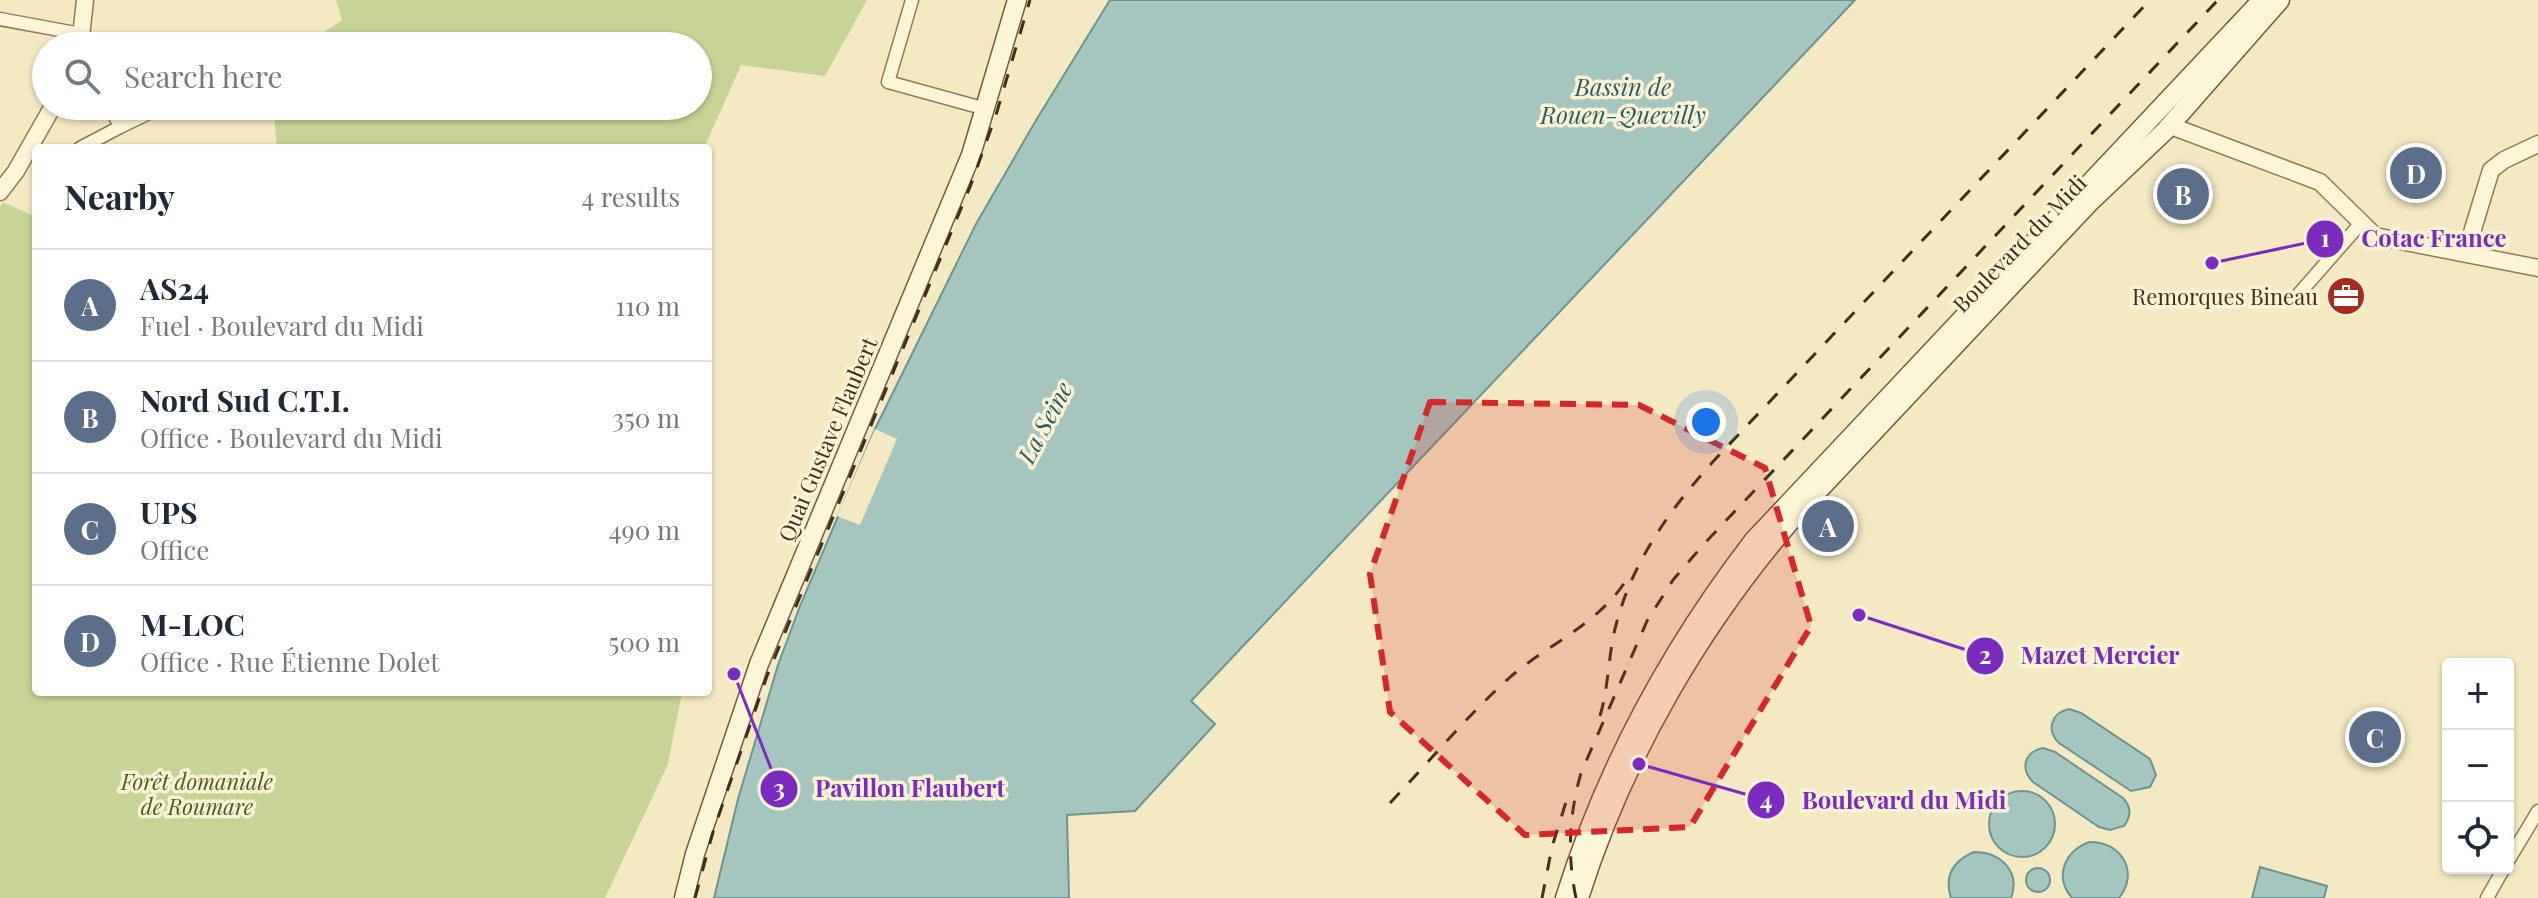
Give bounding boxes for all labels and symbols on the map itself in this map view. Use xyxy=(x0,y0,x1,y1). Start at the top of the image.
water label: Bassin de Rouen-Quevilly xyxy=(1539,70,1706,130)
pin: D xyxy=(2390,143,2442,203)
pin: B xyxy=(2157,164,2209,224)
street label: Boulevard du Midi xyxy=(1945,168,2093,318)
callout: Cotac France xyxy=(2305,215,2522,263)
text: 1 xyxy=(2320,221,2330,253)
text: Cotac France xyxy=(2361,221,2507,253)
office icon: Remorques Bineau xyxy=(2325,275,2367,317)
place label: Remorques Bineau xyxy=(2132,281,2318,311)
street label: Quai Gustave Flaubert xyxy=(770,331,884,546)
water label: La Seine xyxy=(1009,376,1079,469)
your location xyxy=(1686,402,1726,442)
pin: A xyxy=(1802,496,1854,556)
callout: Mazet Mercier xyxy=(1965,632,2196,680)
text: 2 xyxy=(1979,638,1991,670)
text: Mazet Mercier xyxy=(2020,638,2180,670)
pin: C xyxy=(2349,707,2401,767)
callout: Pavillon Flaubert xyxy=(759,765,1021,813)
park label: Forêt domaniale de Roumare xyxy=(120,766,274,821)
text: 3 xyxy=(773,771,785,803)
text: Pavillon Flaubert xyxy=(815,771,1005,803)
callout: Boulevard du Midi xyxy=(1746,776,2022,824)
text: 4 xyxy=(1760,783,1772,815)
text: Boulevard du Midi xyxy=(1802,783,2007,815)

